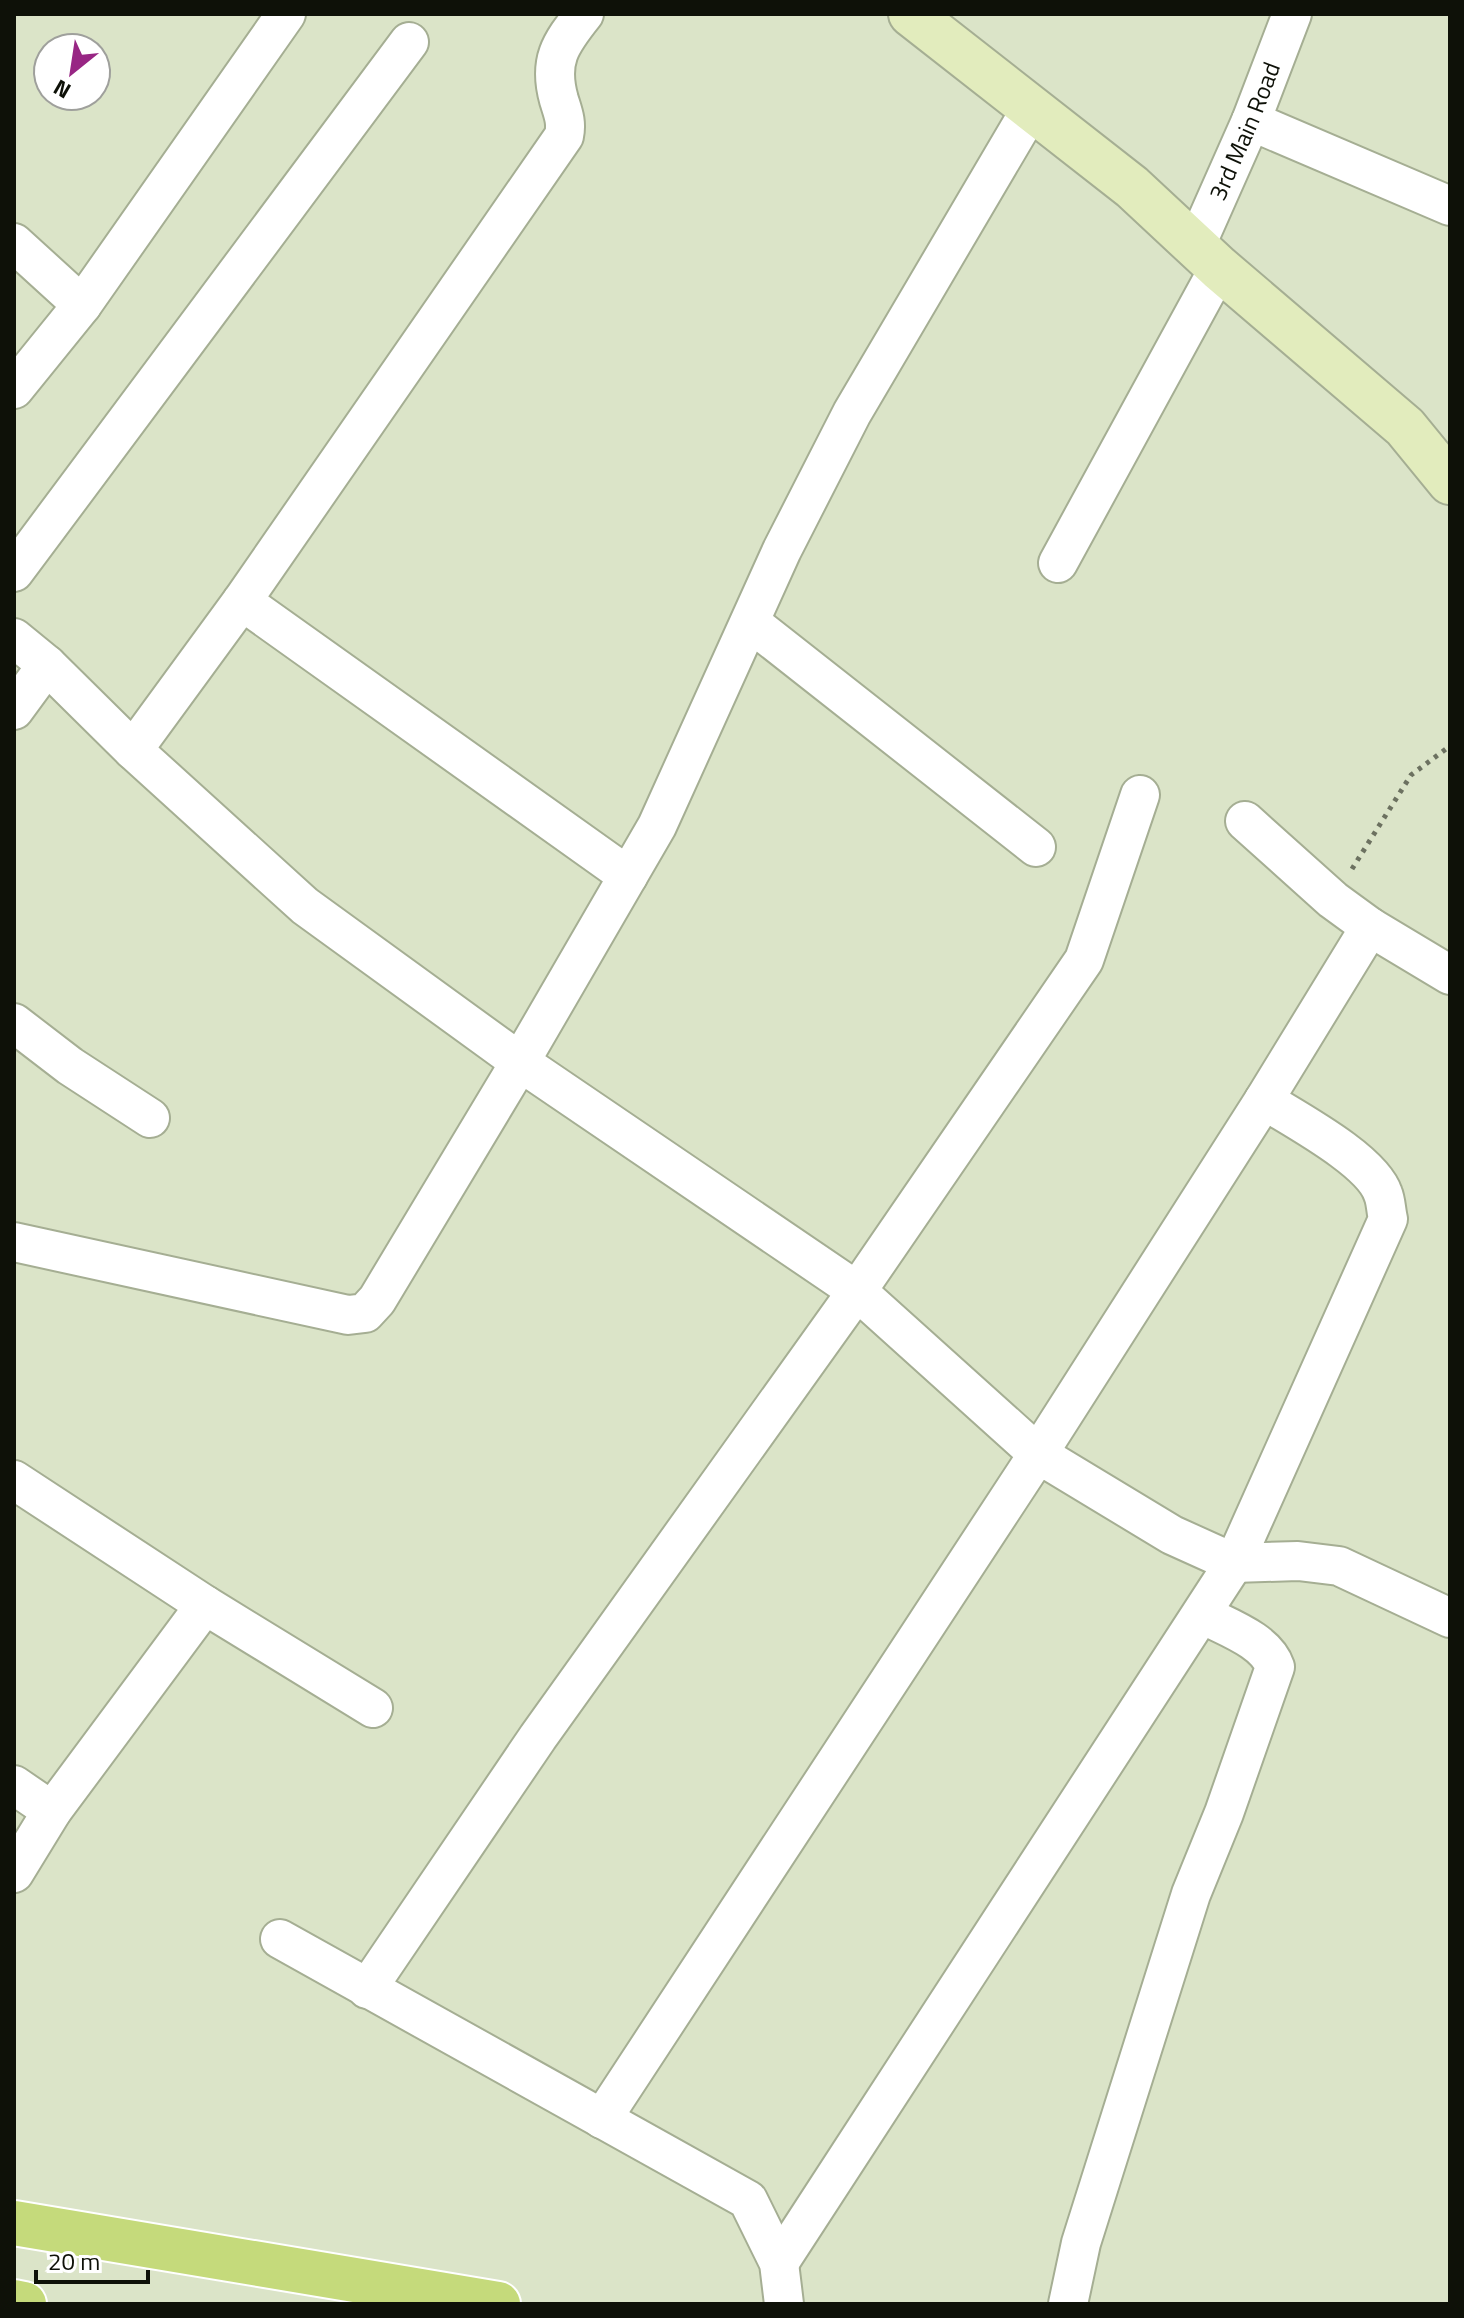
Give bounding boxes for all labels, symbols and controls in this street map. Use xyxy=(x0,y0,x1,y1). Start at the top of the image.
north arrow xyxy=(32,32,112,112)
street label: 3rd Main Road xyxy=(1199,56,1289,206)
text: N xyxy=(47,71,77,108)
scale bar xyxy=(36,2234,148,2284)
text: 20 m xyxy=(48,2243,100,2279)

